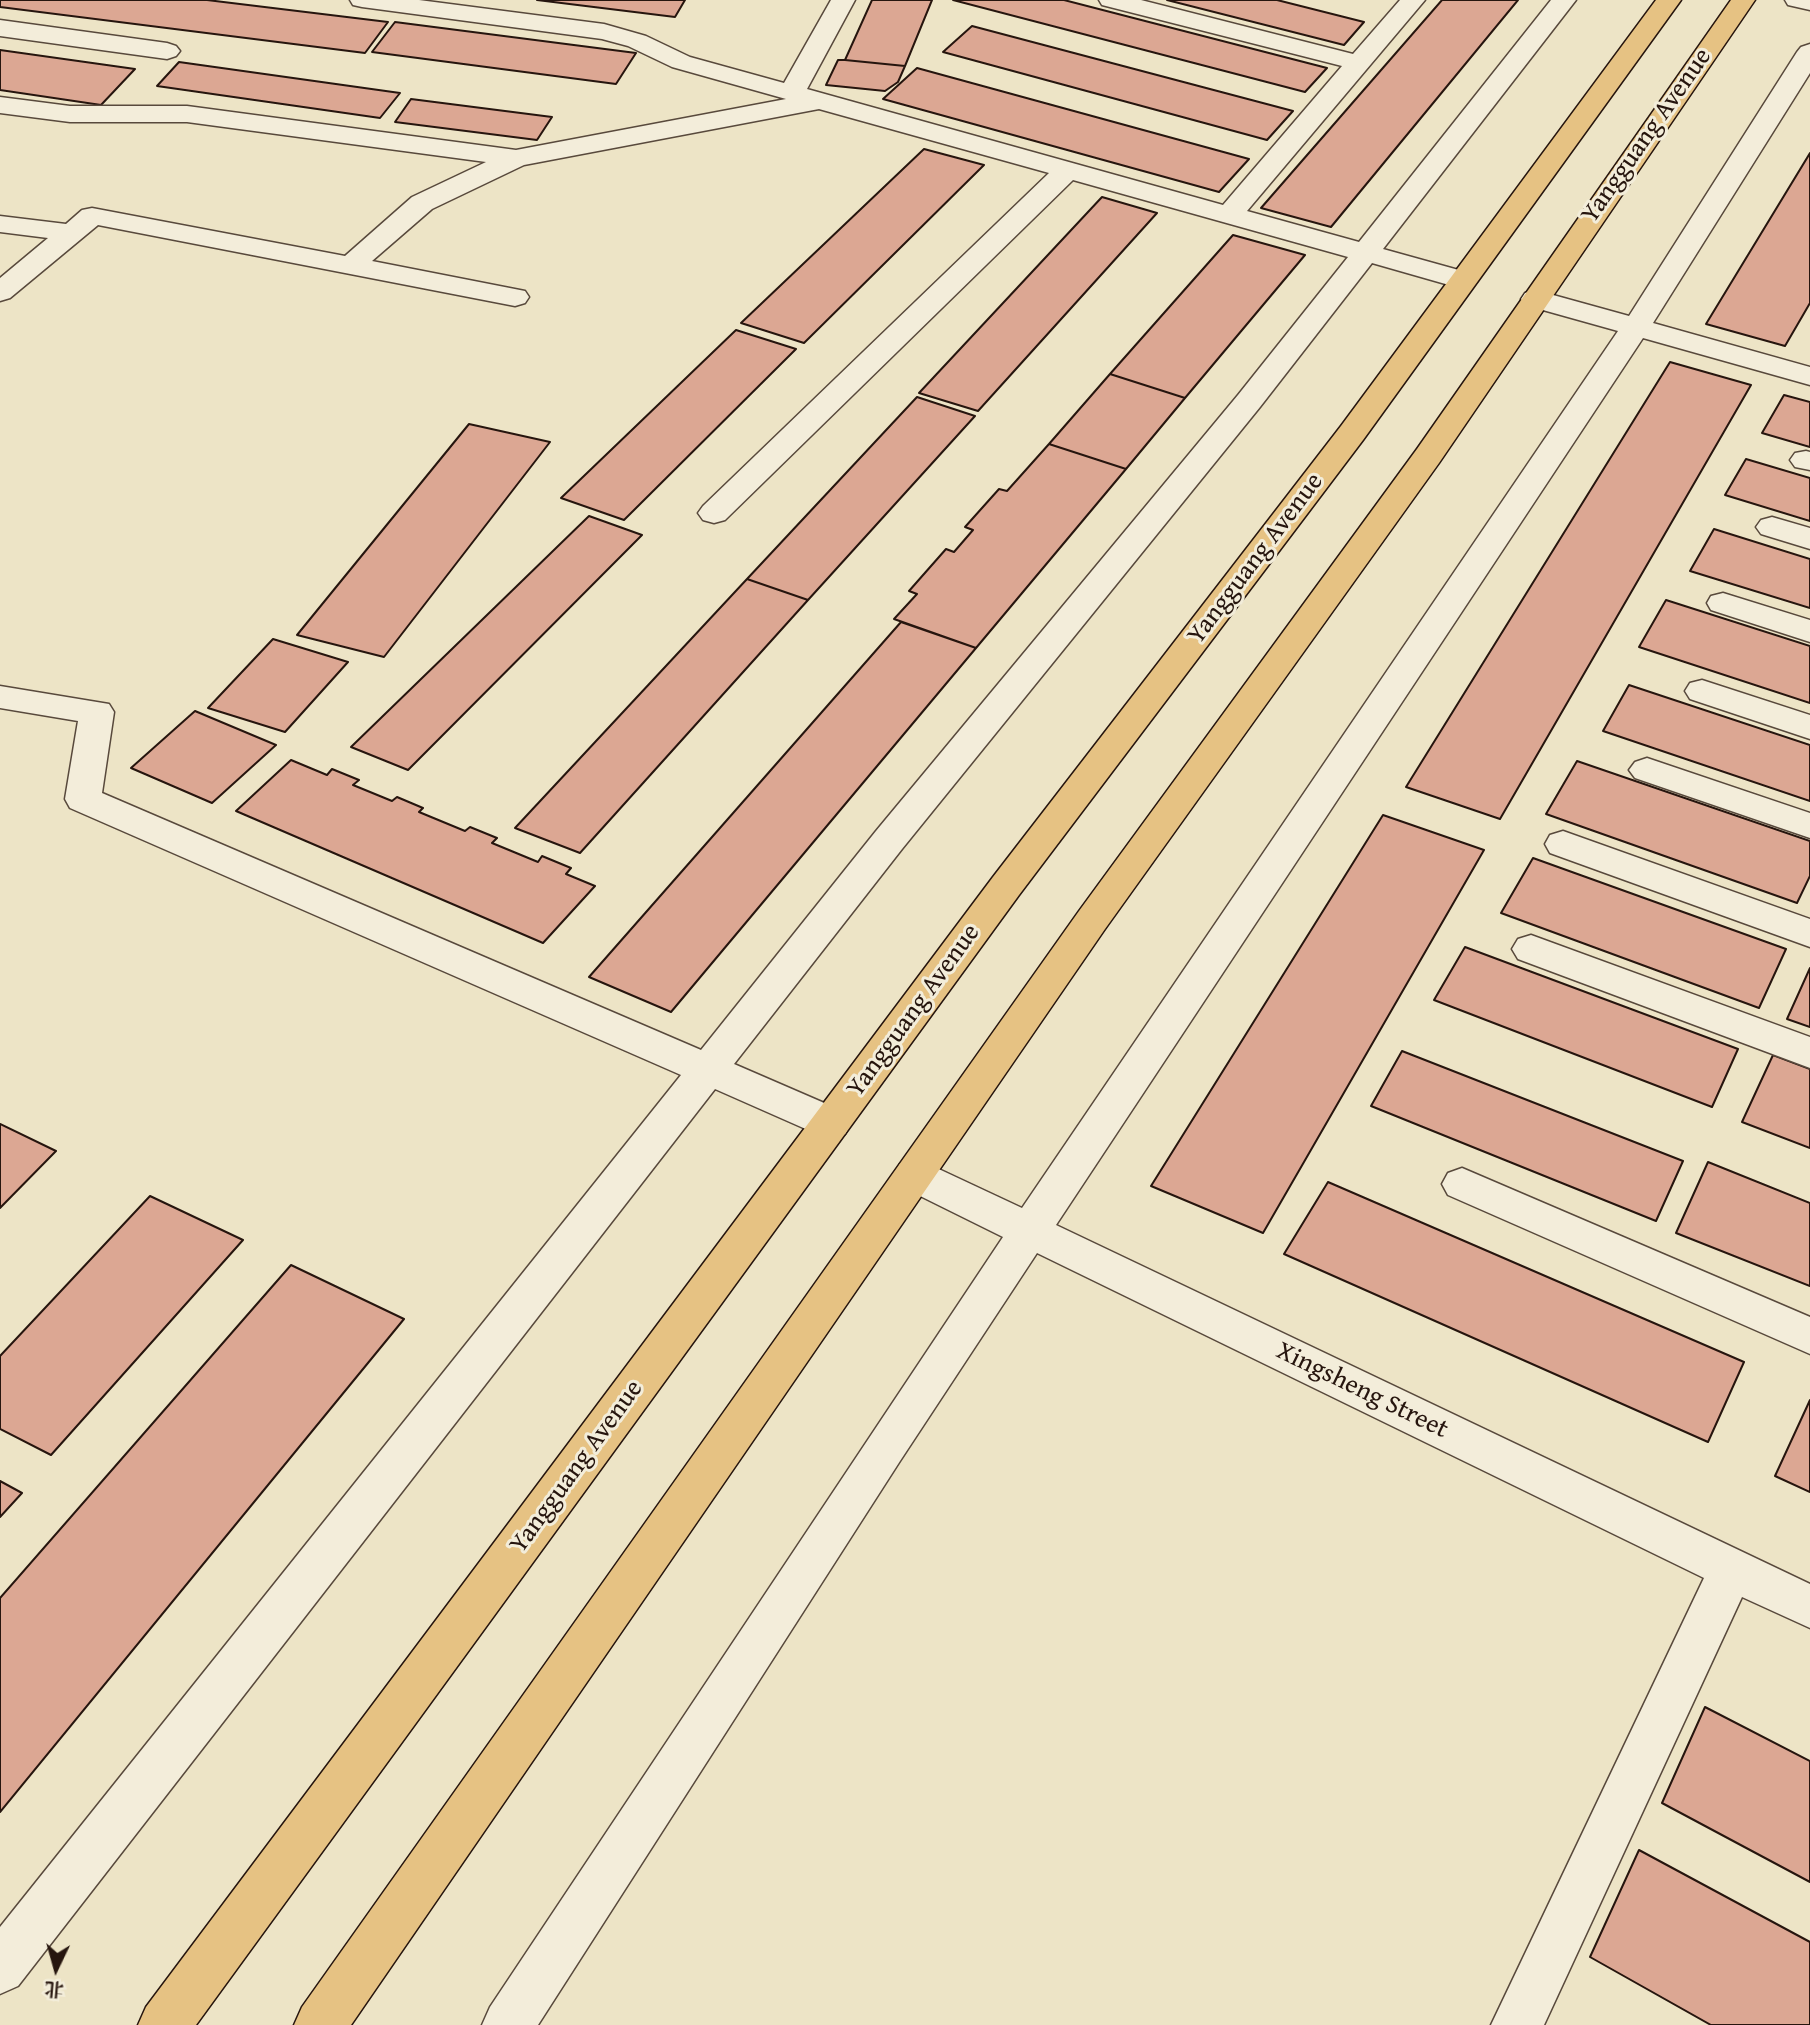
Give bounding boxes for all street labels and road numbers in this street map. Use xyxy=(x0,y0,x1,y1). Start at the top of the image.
street label: Yangguang Avenue xyxy=(1575,43,1719,229)
street label: Yangguang Avenue xyxy=(1181,467,1331,651)
street label: Yangguang Avenue xyxy=(841,918,987,1104)
street label: Xingsheng Street xyxy=(1271,1336,1453,1446)
street label: Yangguang Avenue xyxy=(504,1374,650,1560)

